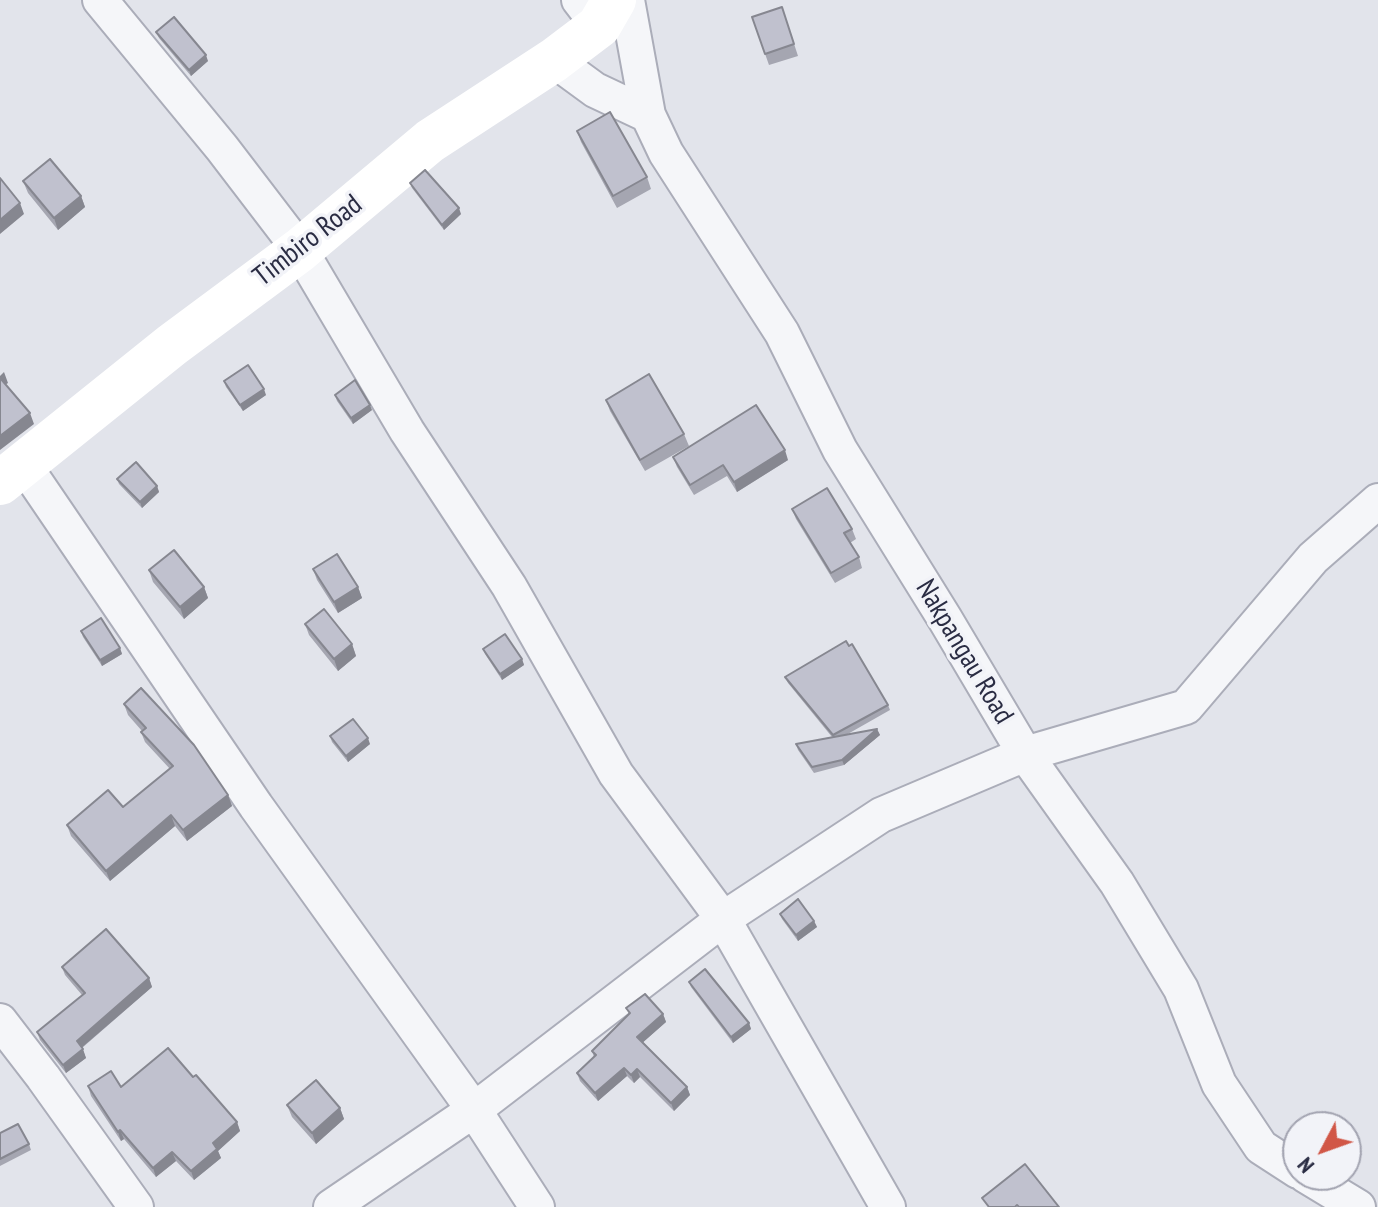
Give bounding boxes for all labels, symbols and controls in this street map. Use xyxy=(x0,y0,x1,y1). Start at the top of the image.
street label: Timbiro Road xyxy=(247,188,369,294)
street label: Nakpangau Road xyxy=(908,574,1020,730)
north arrow xyxy=(1282,1111,1362,1191)
text: N xyxy=(1291,1152,1320,1179)

